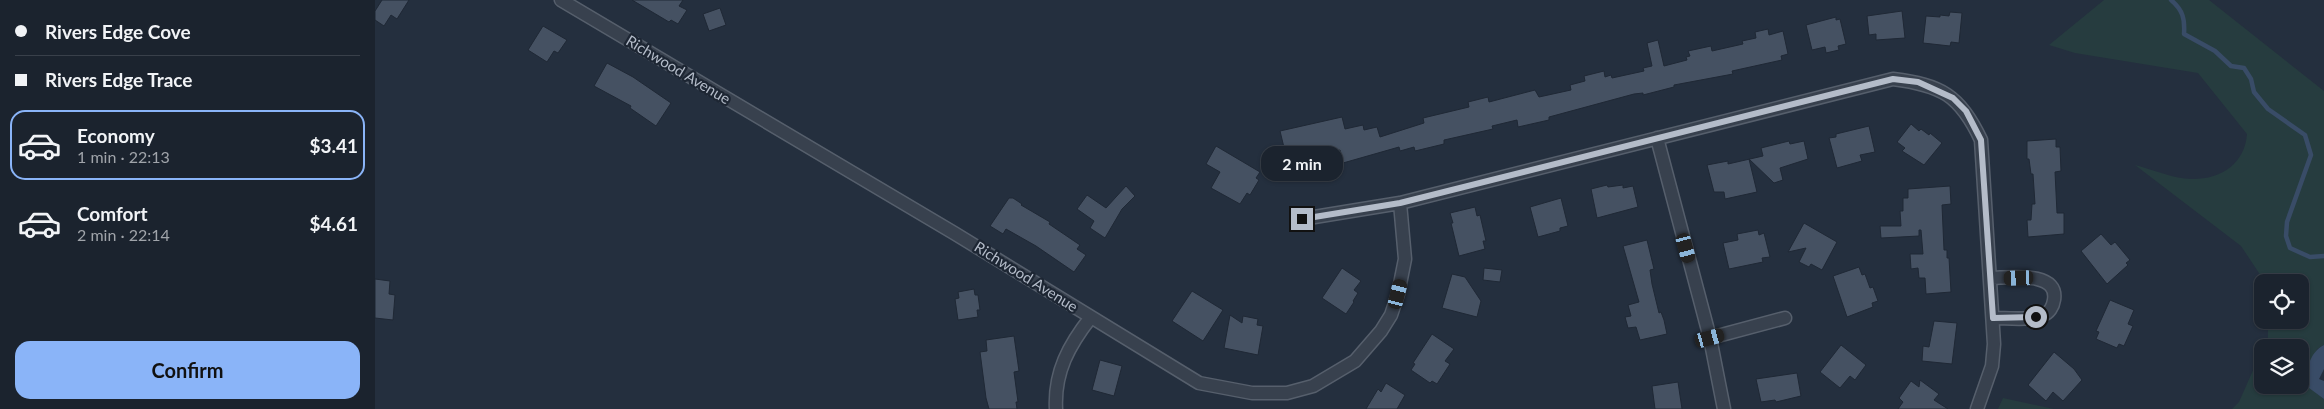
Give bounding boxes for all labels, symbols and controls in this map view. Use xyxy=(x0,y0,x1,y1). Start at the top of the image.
text: Rivers Edge Cove xyxy=(45,20,191,43)
street label: Richwood Avenue xyxy=(623,31,734,107)
text: Rivers Edge Trace xyxy=(45,68,192,91)
icon: car xyxy=(17,123,62,168)
text: Economy xyxy=(77,124,155,147)
text: $3.41 xyxy=(309,134,358,157)
callout: 2 min xyxy=(1261,146,1343,182)
text: 1 min · 22:13 xyxy=(77,147,170,166)
text: 2 min xyxy=(1282,154,1322,173)
icon: car xyxy=(17,201,62,246)
text: Comfort xyxy=(77,202,148,225)
route end xyxy=(1291,208,1313,230)
text: $4.61 xyxy=(309,212,358,235)
text: 2 min · 22:14 xyxy=(77,225,170,244)
car xyxy=(1674,232,1697,264)
street label: Richwood Avenue xyxy=(972,237,1082,315)
car xyxy=(2003,270,2034,286)
map controls xyxy=(2254,274,2309,394)
button: locate xyxy=(2254,274,2309,329)
car xyxy=(1387,278,1408,310)
route start xyxy=(2025,306,2047,328)
car xyxy=(1693,327,1726,349)
button: layers xyxy=(2254,339,2309,394)
button: Confirm xyxy=(15,341,360,399)

